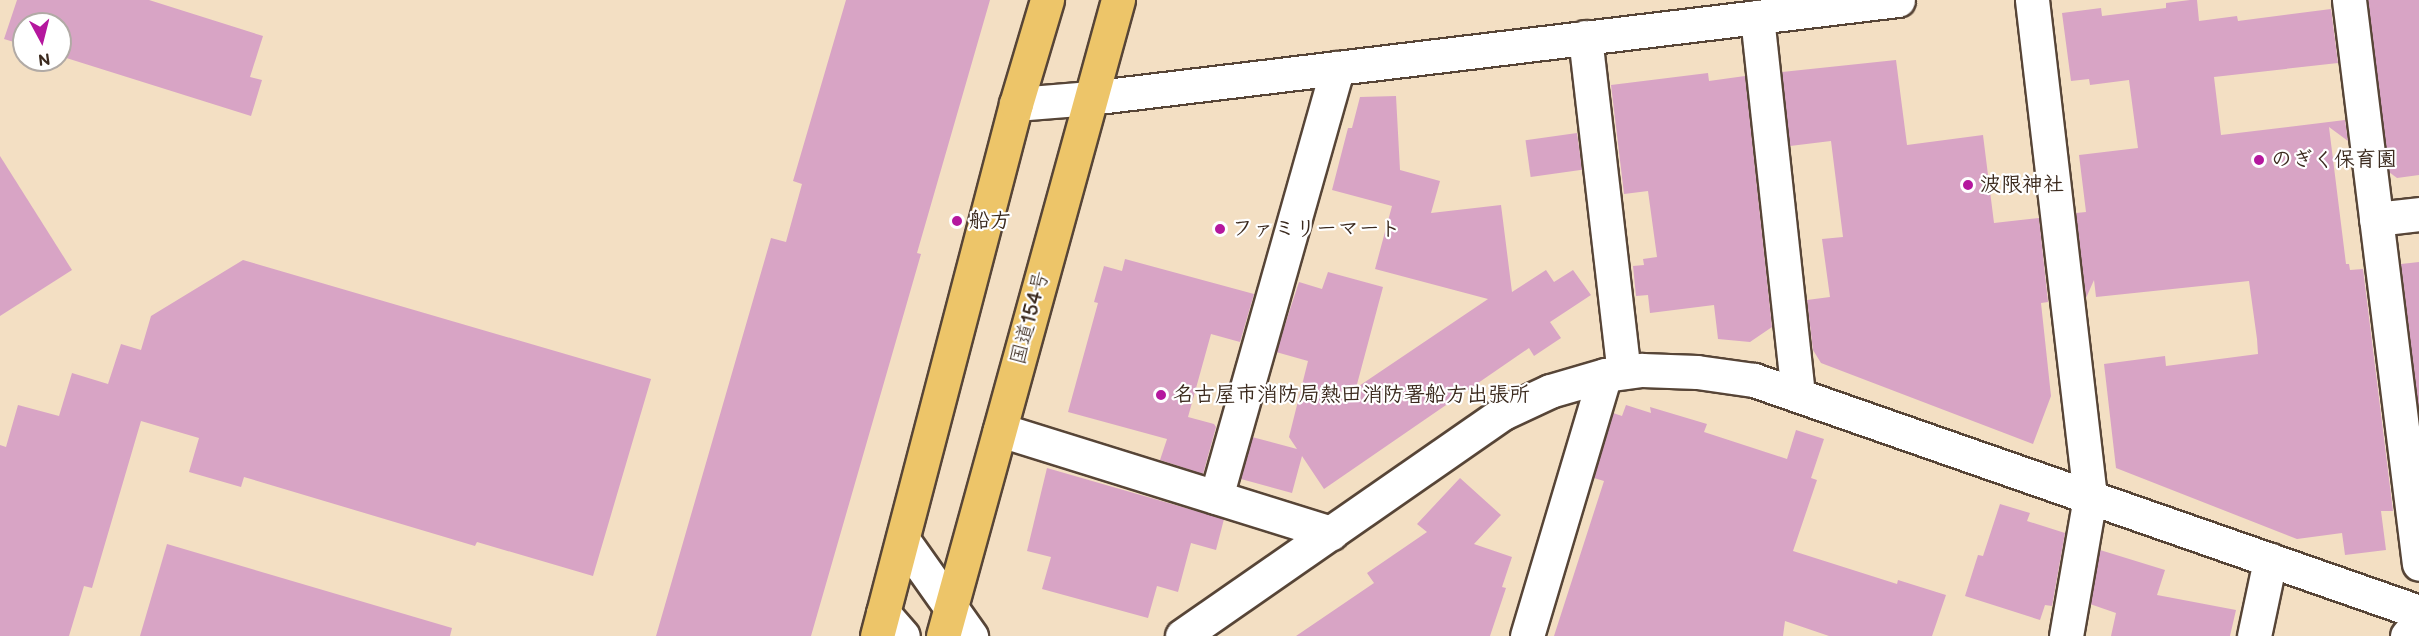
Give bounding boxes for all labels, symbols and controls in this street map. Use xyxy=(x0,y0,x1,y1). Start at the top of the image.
north arrow xyxy=(12,12,72,72)
text: N xyxy=(37,48,51,69)
place label: のぎく保育園 xyxy=(2271,147,2397,173)
marker: のぎく保育園 xyxy=(2252,153,2266,167)
place label: 波限神社 xyxy=(1980,172,2064,198)
marker: 波限神社 xyxy=(1961,178,1975,192)
place label: 船方 xyxy=(969,208,1011,234)
marker: 船方 xyxy=(950,214,964,228)
place label: ファミリーマート xyxy=(1232,216,1400,242)
marker: ファミリーマート xyxy=(1213,222,1227,236)
street label: 国道154号 xyxy=(1005,268,1055,368)
place label: 名古屋市消防局熱田消防署船方出張所 xyxy=(1173,382,1530,408)
marker: 名古屋市消防局熱田消防署船方出張所 xyxy=(1154,388,1168,402)

